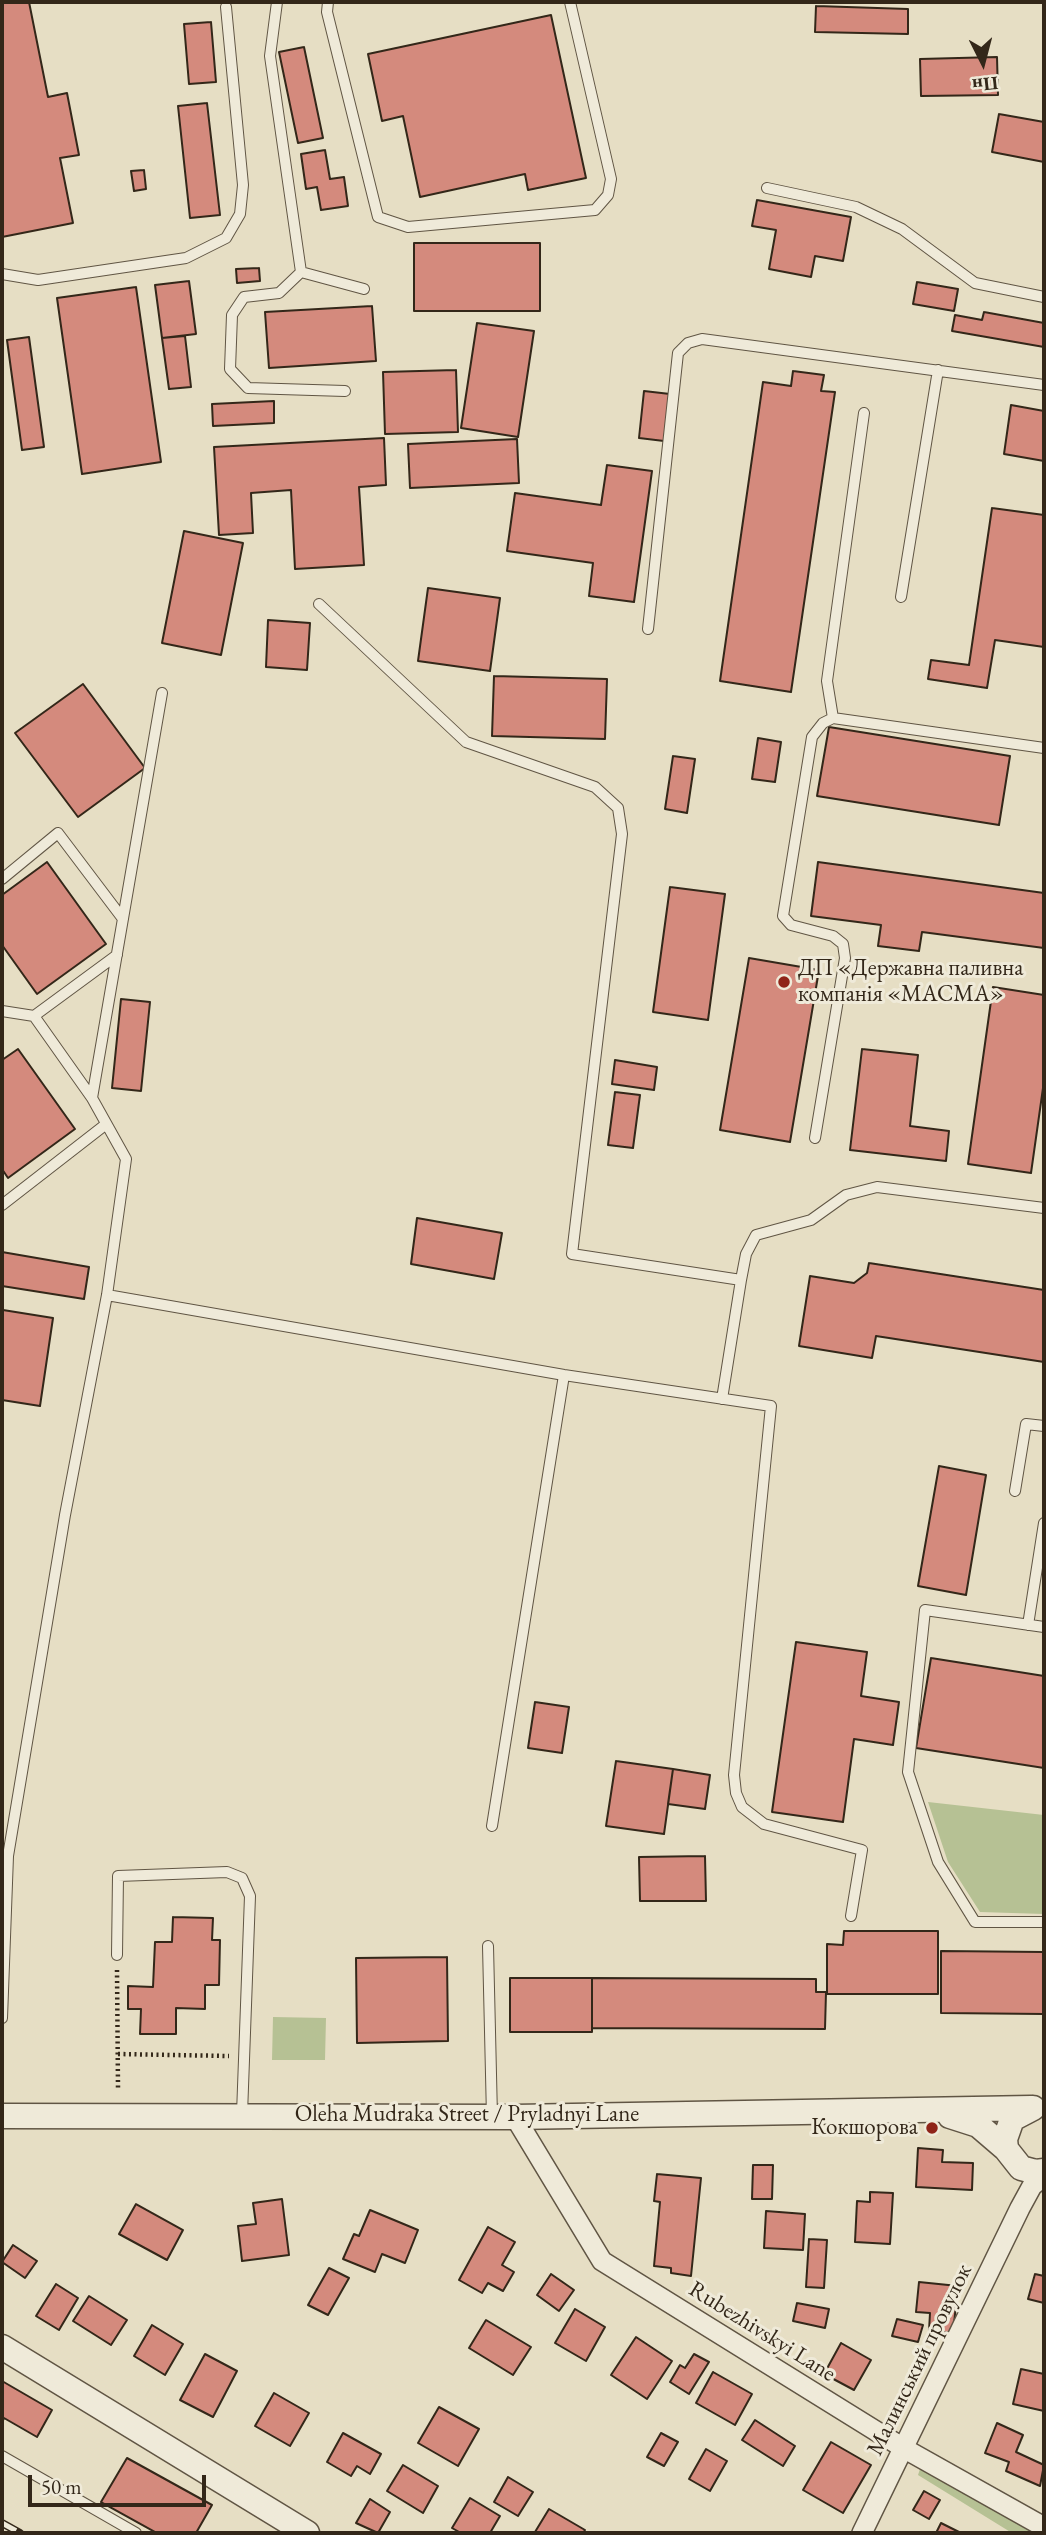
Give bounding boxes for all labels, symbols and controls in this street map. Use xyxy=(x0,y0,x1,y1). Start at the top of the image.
north arrow xyxy=(948,28,1018,98)
text: Пн xyxy=(971,71,999,98)
place label: ДП «Державна паливна компанія «МАСМА» xyxy=(798,955,1023,1009)
marker: ДП «Державна паливна компанія «МАСМА» xyxy=(776,974,792,990)
street label: Oleha Mudraka Street / Pryladnyi Lane xyxy=(295,2101,639,2129)
place label: Кокшорова xyxy=(811,2114,918,2142)
marker: Кокшорова xyxy=(924,2120,940,2136)
street label: Малинський провулок xyxy=(862,2260,978,2460)
street label: Rubezhivskyi Lane xyxy=(684,2276,840,2388)
scale bar xyxy=(32,2462,210,2506)
text: 50 m xyxy=(41,2473,82,2500)

